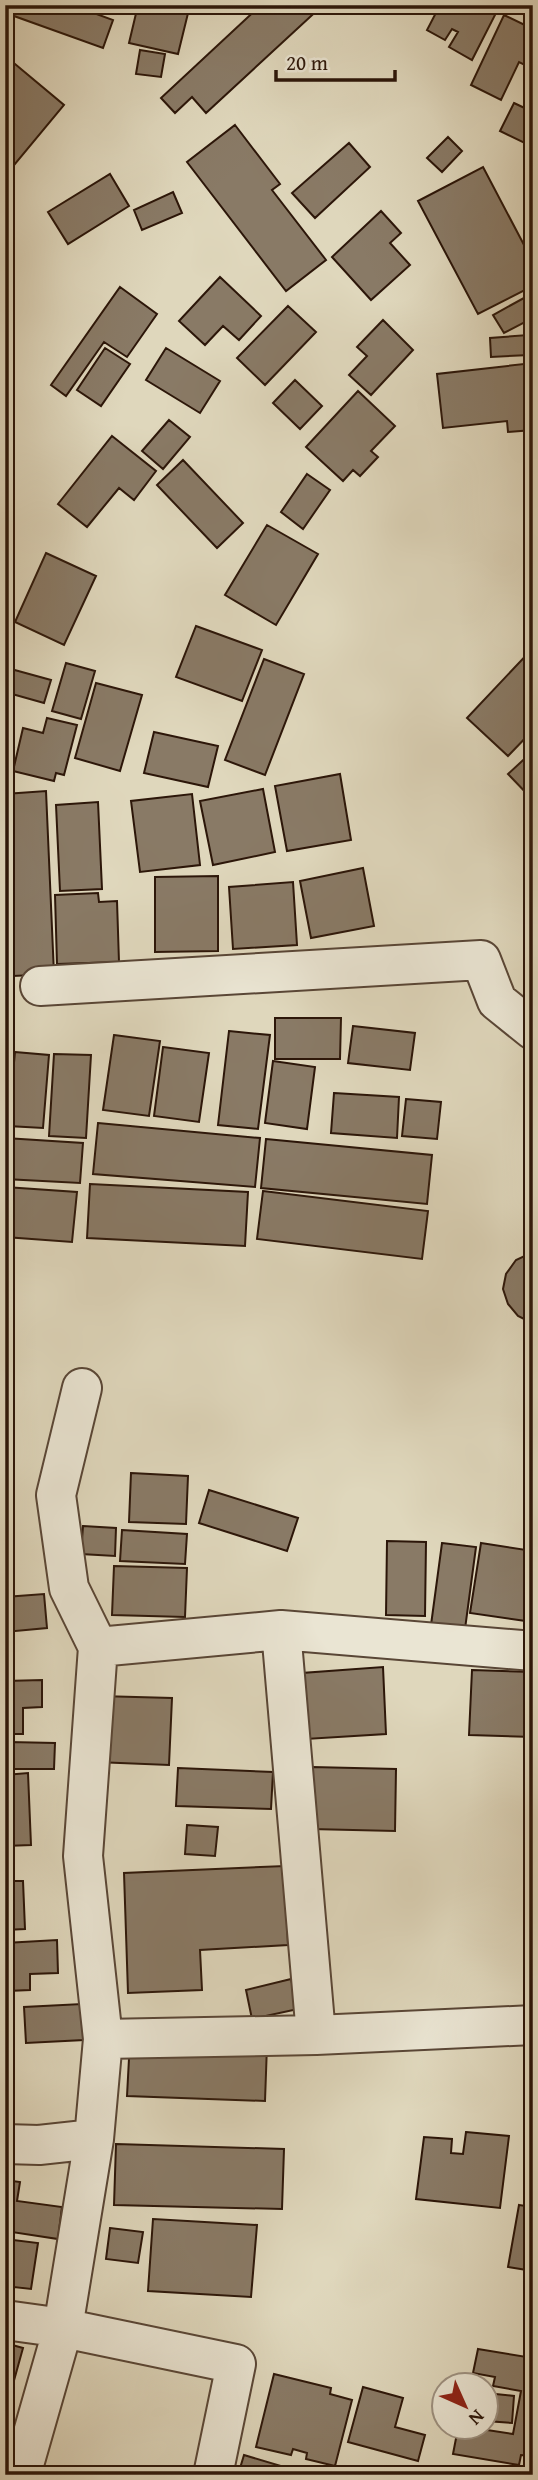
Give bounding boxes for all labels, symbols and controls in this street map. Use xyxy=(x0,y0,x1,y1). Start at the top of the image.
scale bar xyxy=(276,38,394,82)
text: 20 m xyxy=(286,47,328,78)
north arrow xyxy=(430,2372,500,2442)
text: N xyxy=(462,2404,491,2433)

